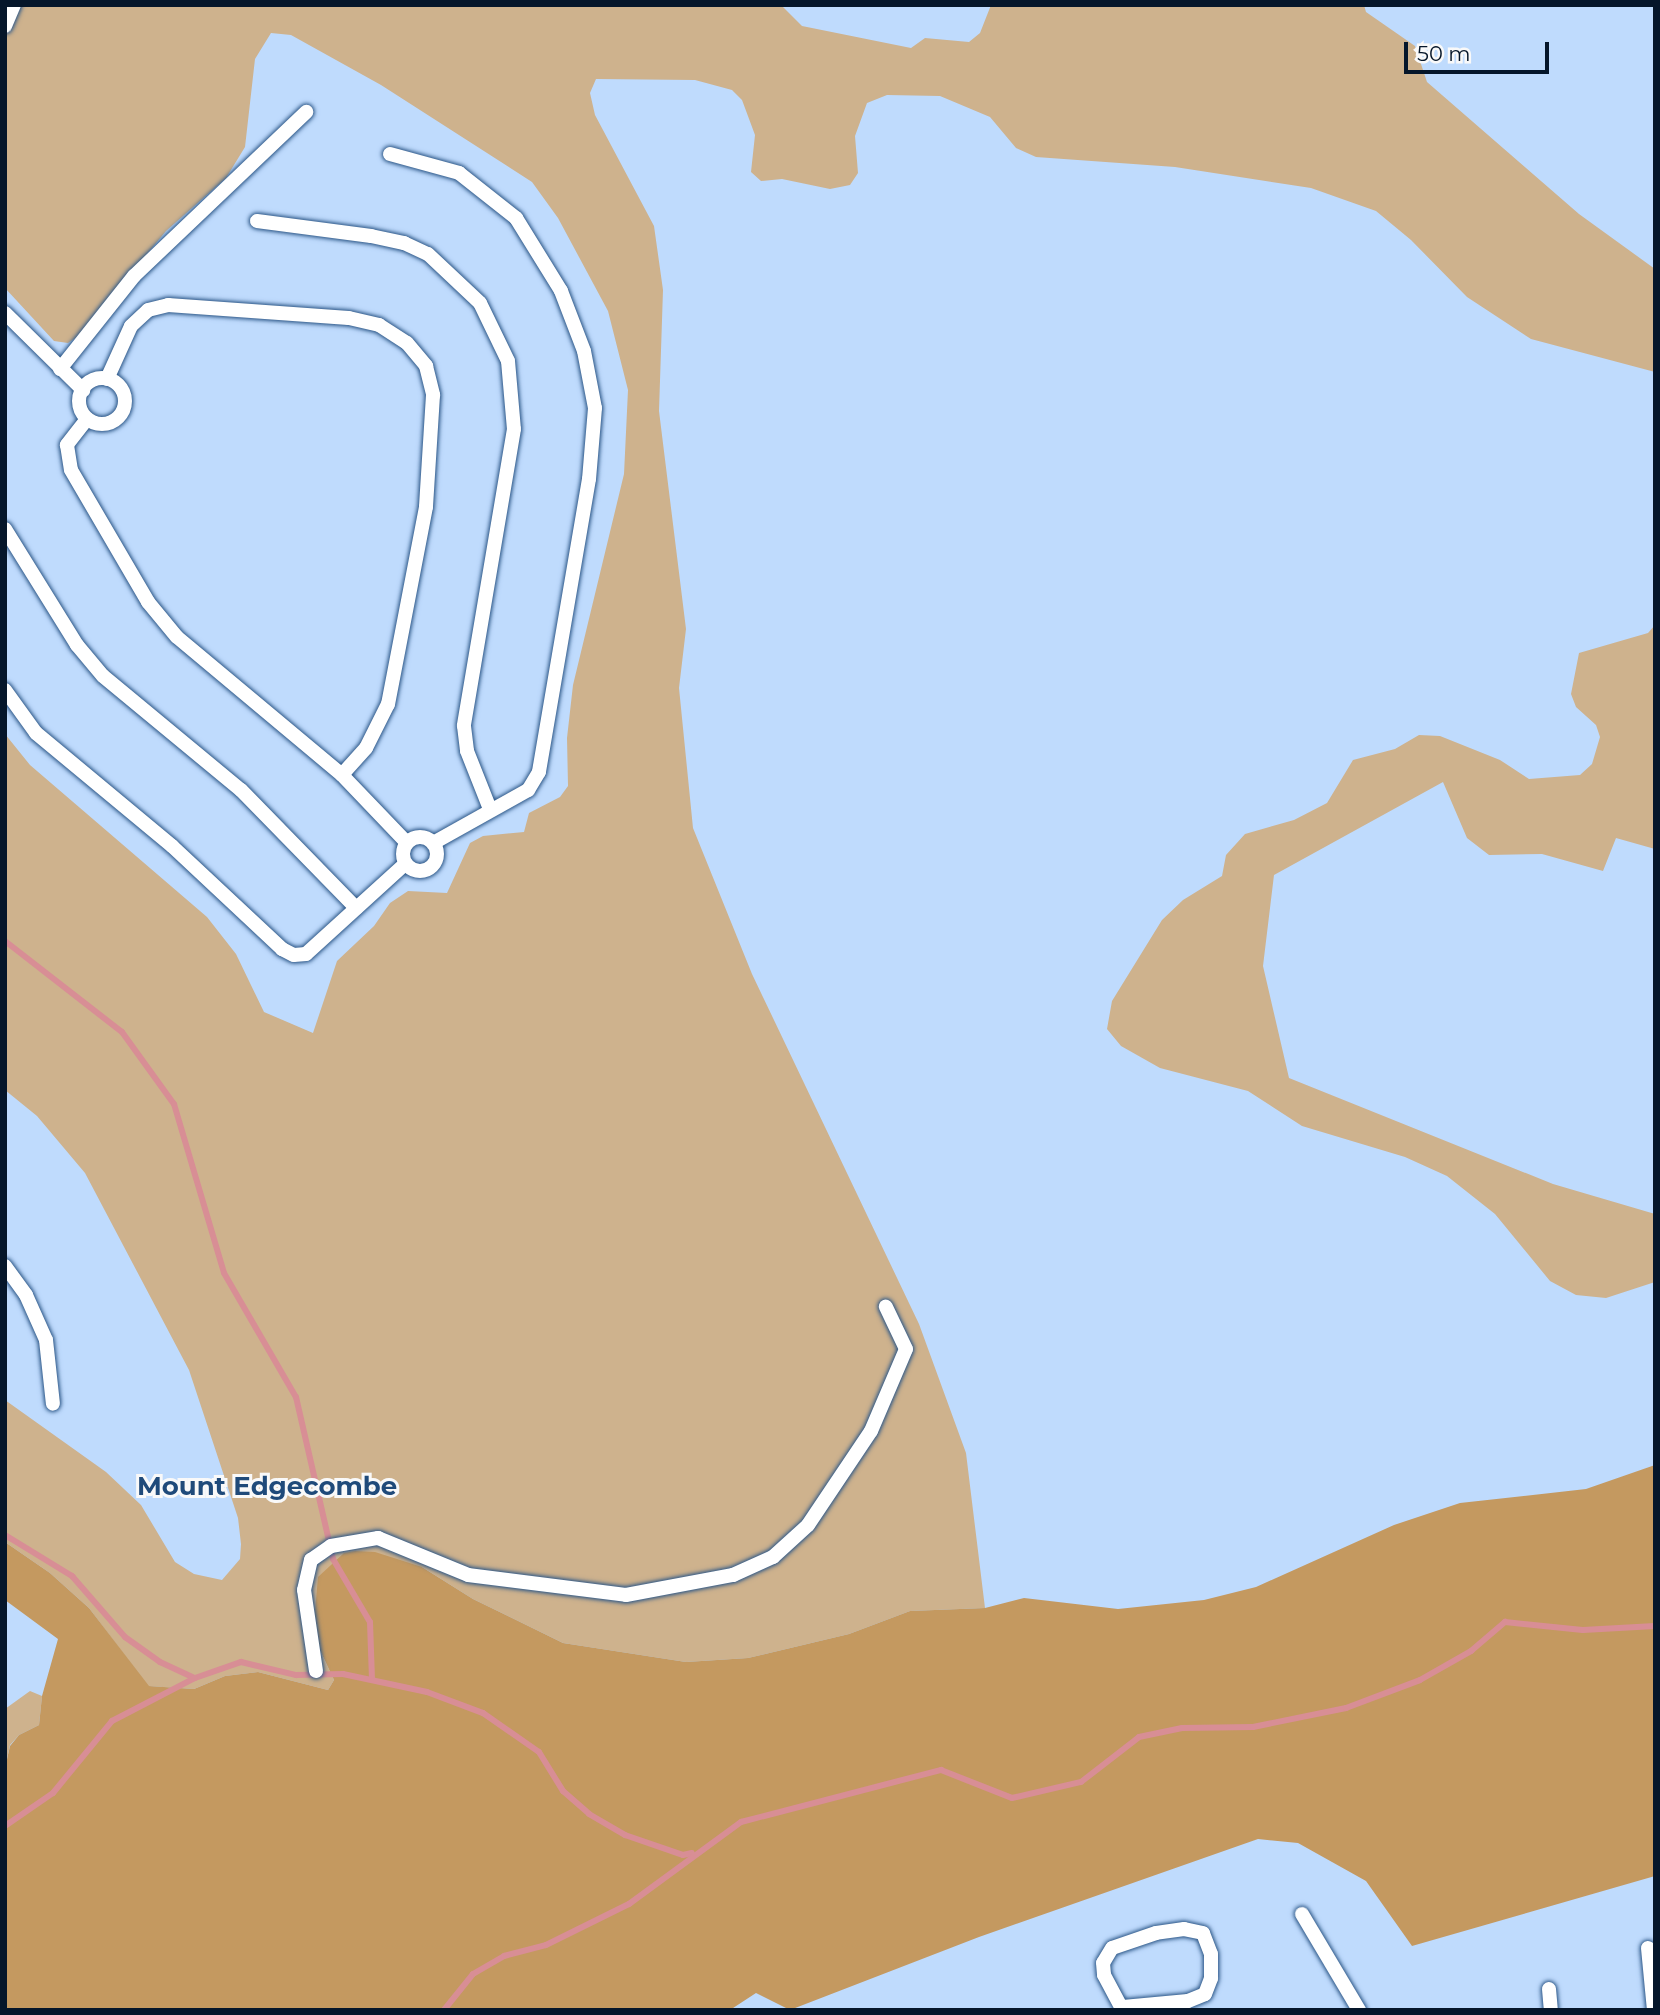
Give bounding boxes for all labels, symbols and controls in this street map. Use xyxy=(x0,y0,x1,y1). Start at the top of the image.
scale bar xyxy=(1408,28,1553,72)
text: 50 m xyxy=(1417,41,1471,66)
district label: Mount Edgecombe xyxy=(137,1471,397,1503)

